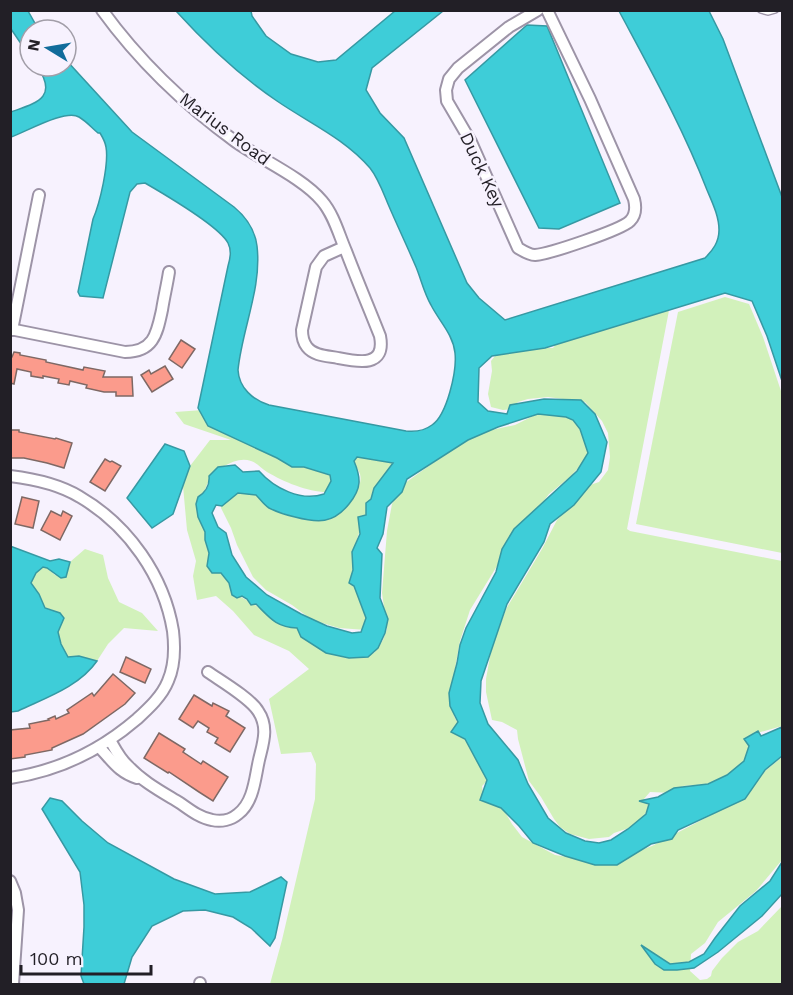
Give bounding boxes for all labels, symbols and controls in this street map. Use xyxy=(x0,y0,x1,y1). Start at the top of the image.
north arrow xyxy=(18,18,78,78)
text: N xyxy=(23,38,44,53)
street label: Marius Road xyxy=(176,88,275,170)
street label: Duck Key xyxy=(456,129,509,211)
scale bar xyxy=(21,938,152,976)
text: 100 m xyxy=(30,948,83,969)

